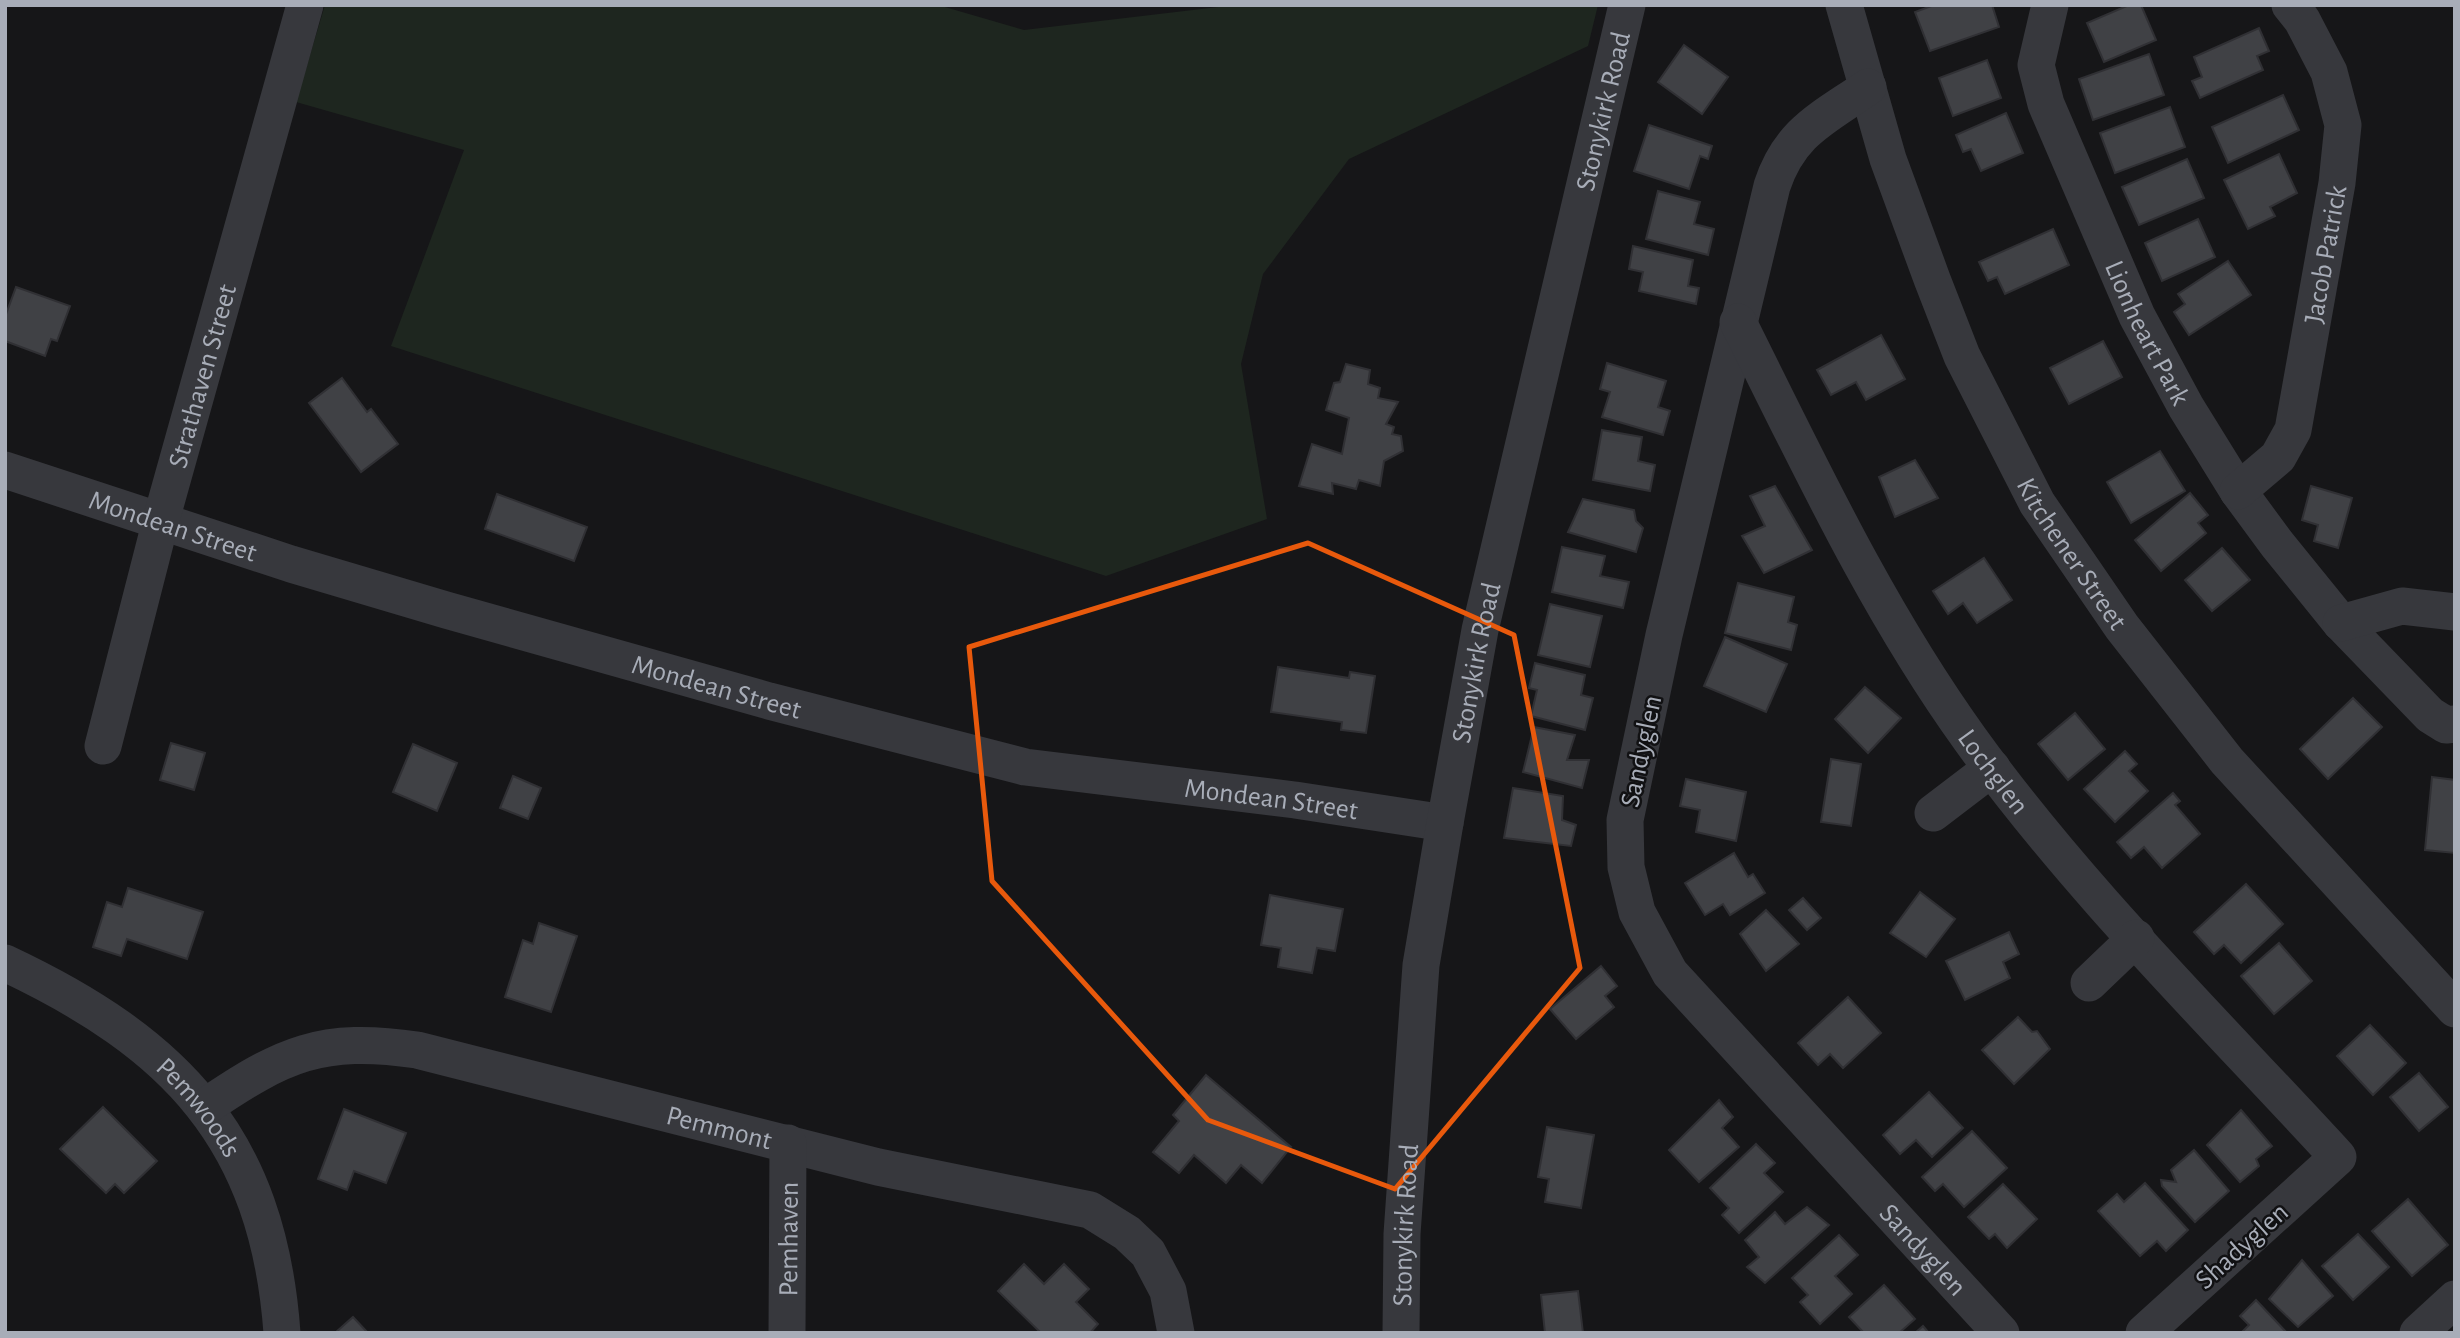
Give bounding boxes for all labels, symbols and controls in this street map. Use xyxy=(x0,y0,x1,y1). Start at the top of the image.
street label: Stonykirk Road xyxy=(1572,29,1636,194)
street label: Jacob Patrick xyxy=(2300,183,2352,326)
street label: Lionheart Park xyxy=(2099,257,2194,410)
street label: Strathaven Street xyxy=(164,281,242,471)
street label: Kitchener Street xyxy=(2011,474,2131,635)
street label: Mondean Street xyxy=(85,487,260,568)
street label: Stonykirk Road xyxy=(1448,580,1507,745)
street label: Mondean Street xyxy=(628,651,804,725)
street label: Sandyglen xyxy=(1616,693,1667,810)
street label: Lochglen xyxy=(1952,725,2033,820)
street label: Mondean Street xyxy=(1183,775,1360,825)
street label: Pemwoods xyxy=(150,1053,245,1162)
street label: Pemmont xyxy=(663,1102,775,1156)
street label: Stonykirk Road xyxy=(1389,1143,1424,1307)
street label: Pemhaven xyxy=(775,1182,804,1296)
street label: Shadyglen xyxy=(2191,1198,2294,1295)
street label: Sandyglen xyxy=(1874,1199,1971,1302)

